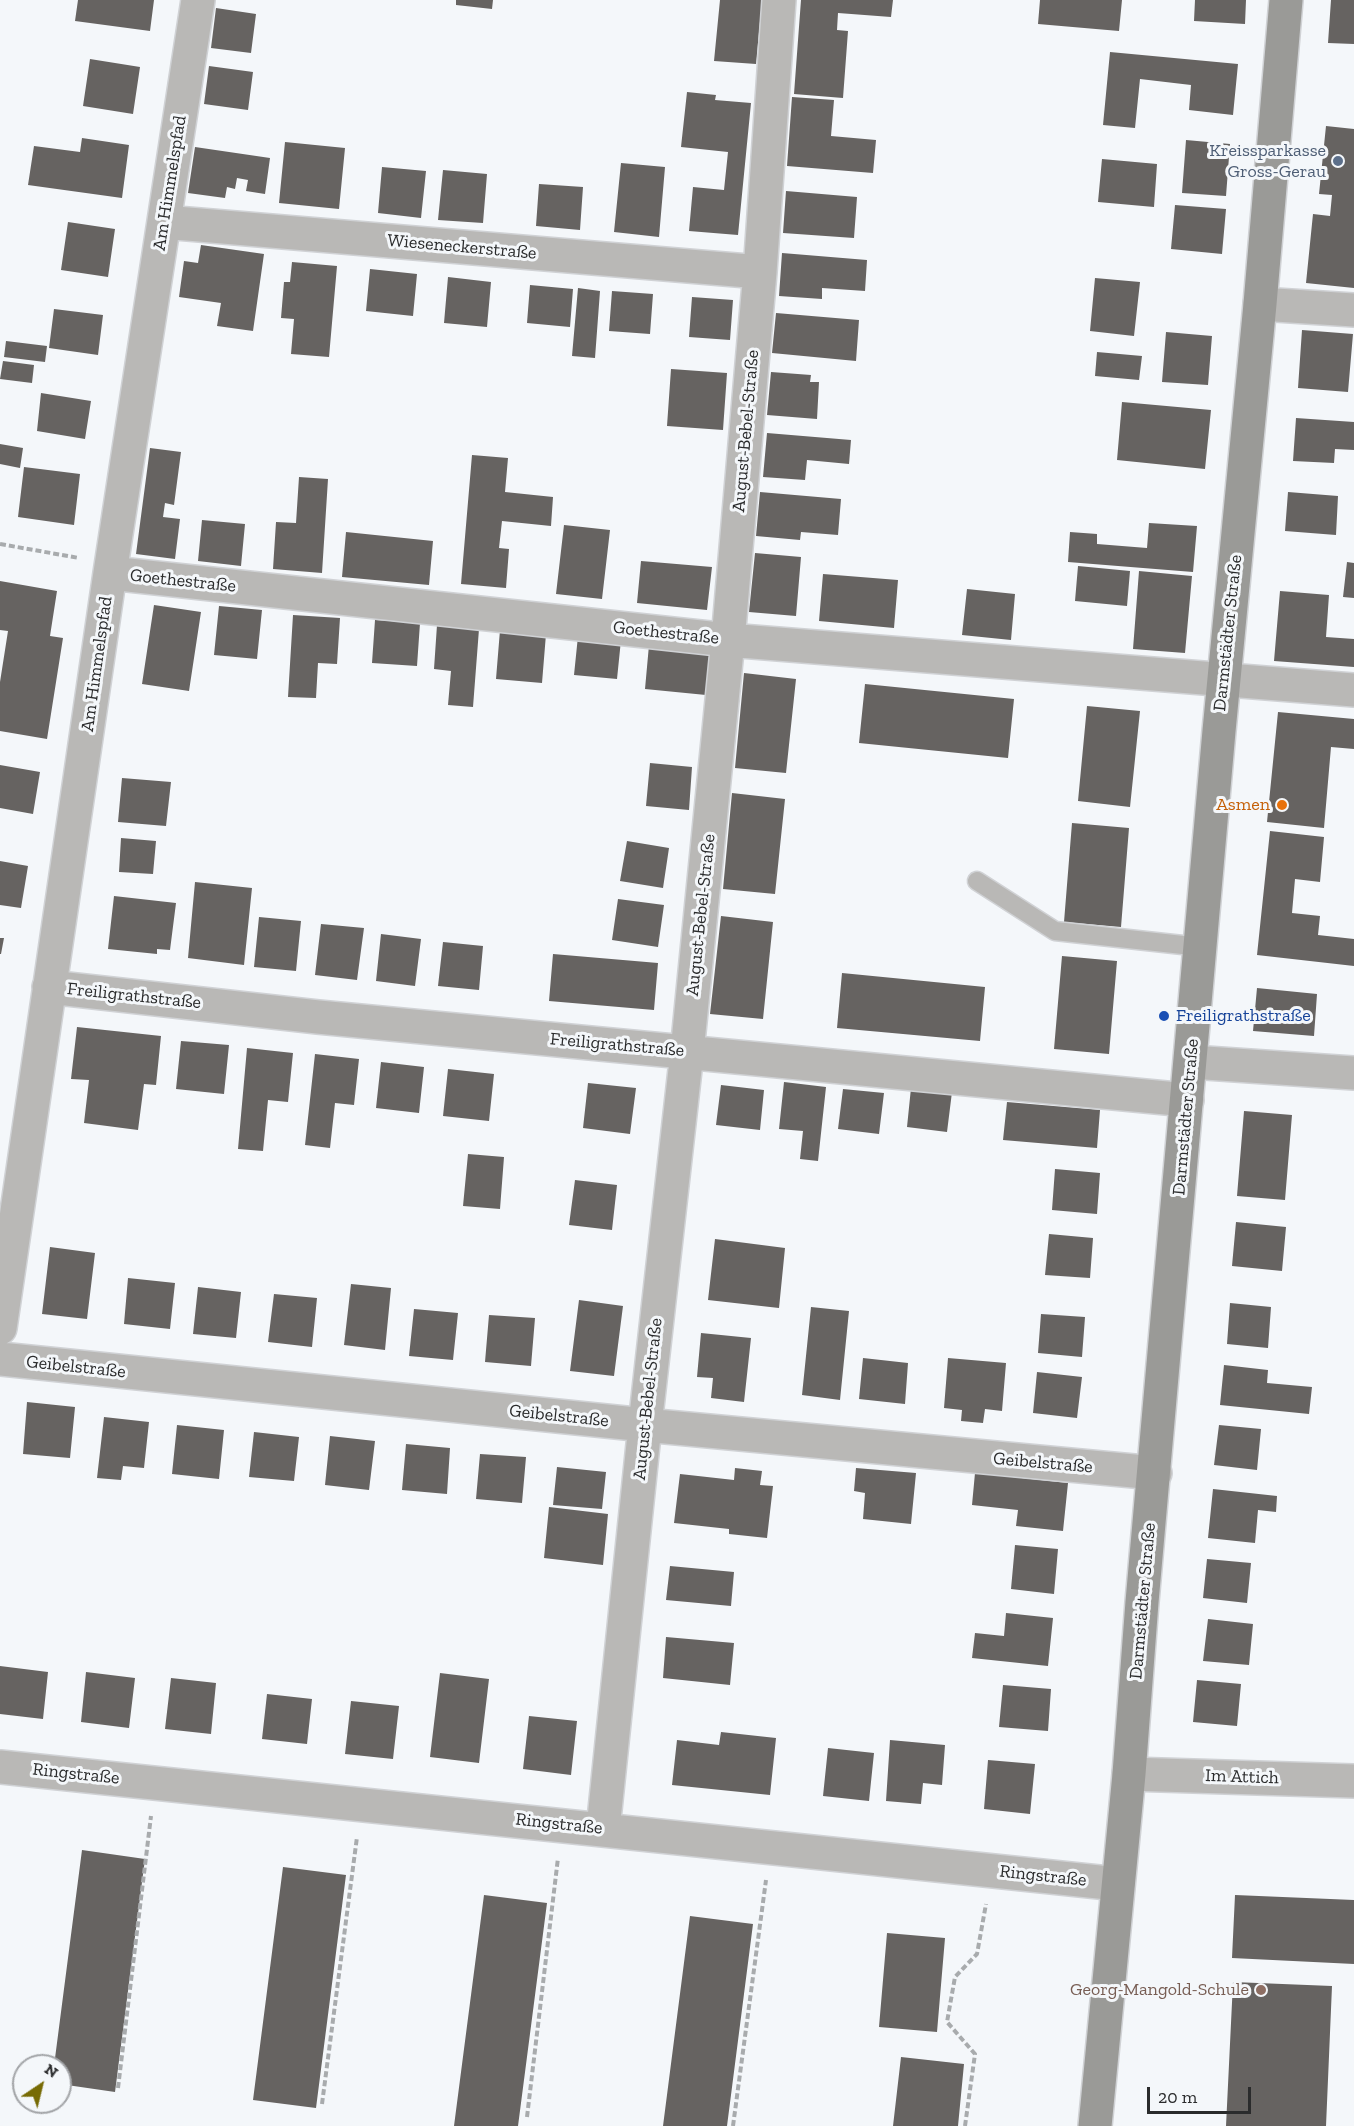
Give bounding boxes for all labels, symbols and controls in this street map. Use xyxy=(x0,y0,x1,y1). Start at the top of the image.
street label: Am Himmelspfad xyxy=(149,114,191,252)
place label: Kreissparkasse Gross-Gerau xyxy=(1209,140,1326,182)
marker: Kreissparkasse Gross-Gerau xyxy=(1331,154,1345,168)
street label: Wieseneckerstraße xyxy=(387,230,537,264)
street label: August-Bebel-Straße xyxy=(728,349,764,513)
street label: Darmstädter Straße xyxy=(1209,554,1247,712)
street label: Goethestraße xyxy=(129,565,237,597)
street label: Am Himmelspfad xyxy=(77,595,117,733)
street label: Goethestraße xyxy=(612,617,720,649)
place label: Asmen xyxy=(1216,794,1270,816)
marker: Asmen xyxy=(1275,798,1289,812)
street label: August-Bebel-Straße xyxy=(682,833,720,997)
street label: Freiligrathstraße xyxy=(66,978,202,1014)
place label: Freiligrathstraße xyxy=(1176,1005,1311,1027)
marker: Freiligrathstraße xyxy=(1157,1009,1171,1023)
street label: Freiligrathstraße xyxy=(549,1028,685,1062)
street label: Darmstädter Straße xyxy=(1168,1038,1204,1196)
street label: August-Bebel-Straße xyxy=(629,1317,667,1481)
street label: Geibelstraße xyxy=(25,1351,127,1383)
street label: Geibelstraße xyxy=(508,1400,610,1432)
street label: Geibelstraße xyxy=(992,1448,1094,1478)
street label: Darmstädter Straße xyxy=(1125,1522,1161,1680)
street label: Ringstraße xyxy=(31,1759,121,1789)
street label: Im Attich xyxy=(1205,1765,1279,1789)
street label: Ringstraße xyxy=(514,1809,604,1839)
street label: Ringstraße xyxy=(998,1861,1088,1891)
place label: Georg-Mangold-Schule xyxy=(1070,1979,1249,2001)
marker: Georg-Mangold-Schule xyxy=(1254,1983,1268,1997)
north arrow xyxy=(12,2054,72,2114)
text: N xyxy=(41,2059,62,2082)
scale bar xyxy=(1150,2075,1254,2113)
text: 20 m xyxy=(1158,2086,1197,2108)

